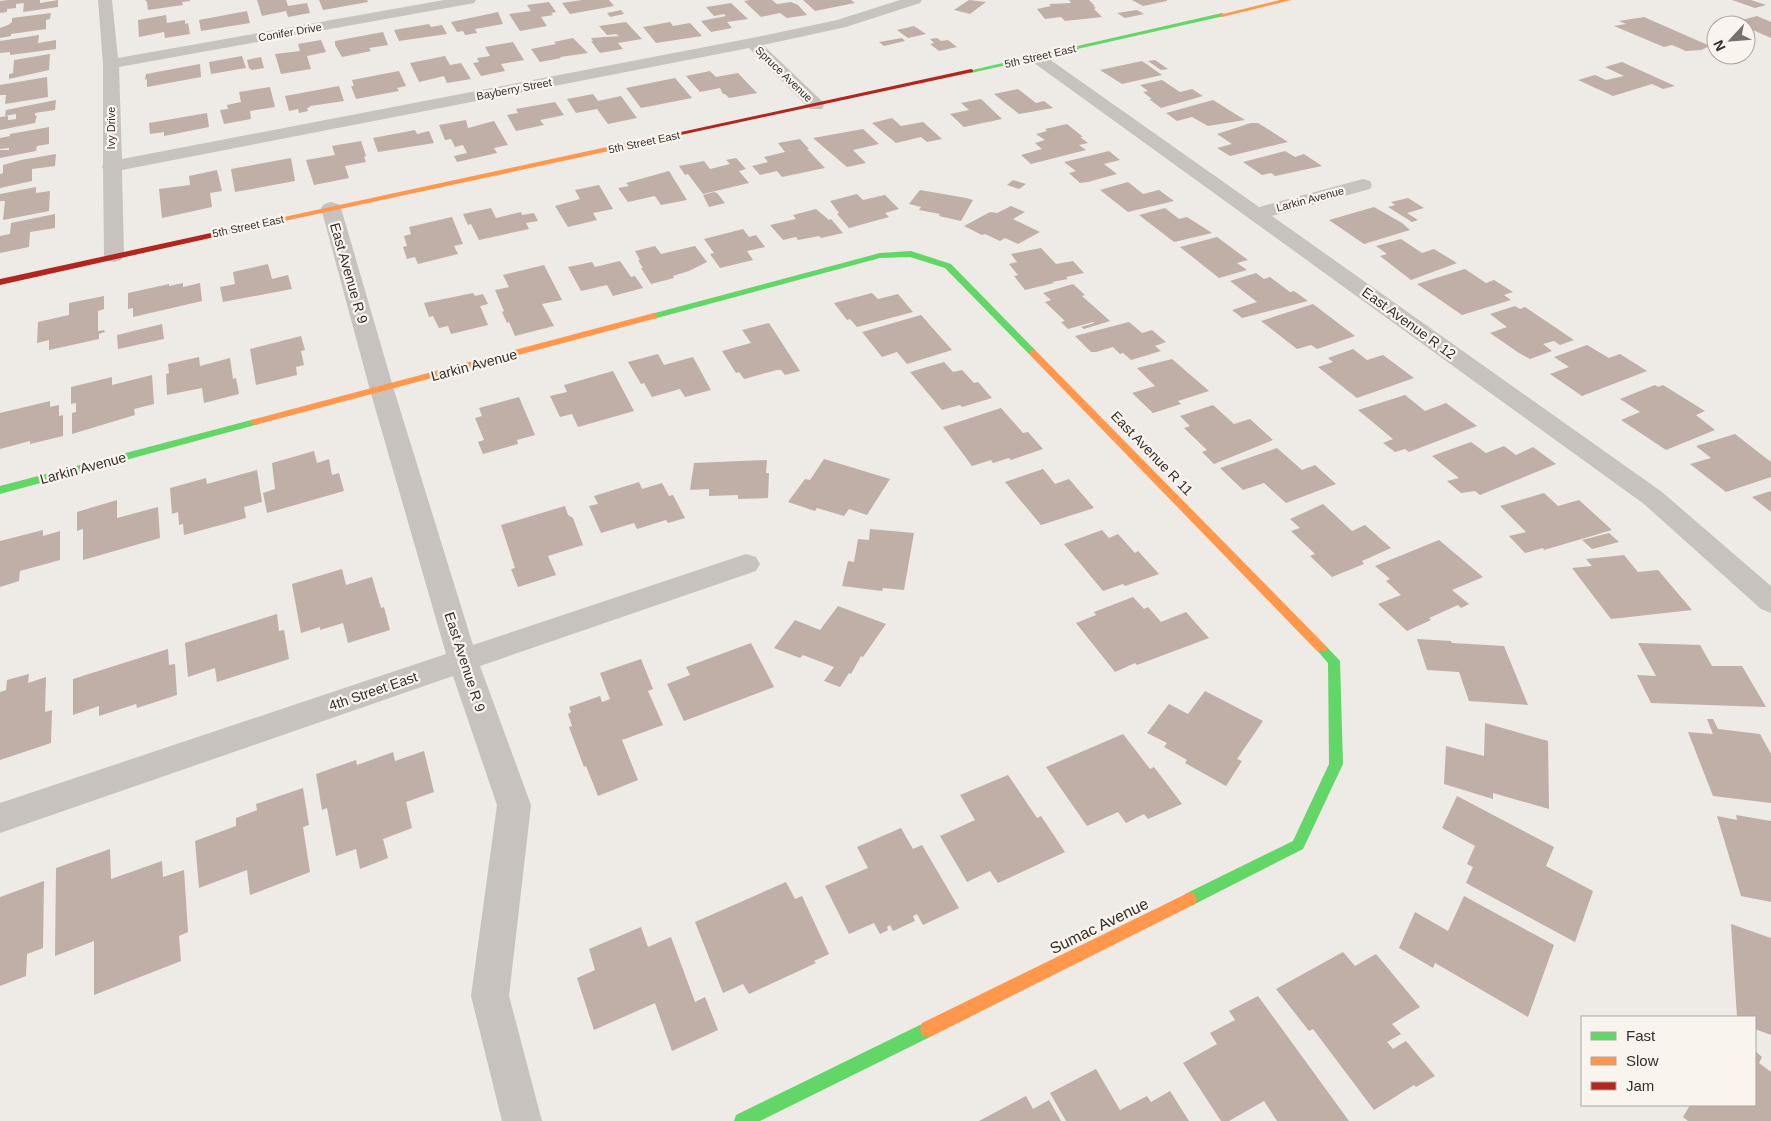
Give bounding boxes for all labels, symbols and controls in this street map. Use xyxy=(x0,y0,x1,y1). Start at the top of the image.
north arrow xyxy=(1706,15,1756,65)
street label: Conifer Drive xyxy=(257,21,323,43)
text: N xyxy=(1710,38,1729,54)
street label: 5th Street East xyxy=(1003,42,1077,70)
street label: Spruce Avenue xyxy=(753,44,815,104)
street label: Bayberry Street xyxy=(475,76,553,102)
street label: Ivy Drive xyxy=(105,107,117,149)
street label: 5th Street East xyxy=(607,129,681,155)
street label: Larkin Avenue xyxy=(1275,184,1345,214)
street label: 5th Street East xyxy=(211,213,285,239)
street label: East Avenue R 9 xyxy=(327,221,371,325)
street label: East Avenue R 12 xyxy=(1359,284,1459,362)
street label: Larkin Avenue xyxy=(429,346,519,384)
street label: East Avenue R 11 xyxy=(1108,408,1196,499)
street label: Larkin Avenue xyxy=(38,449,128,487)
street label: East Avenue R 9 xyxy=(441,610,489,714)
street label: 4th Street East xyxy=(327,668,419,714)
street label: Sumac Avenue xyxy=(1047,895,1151,957)
legend xyxy=(1581,1016,1756,1106)
text: Fast xyxy=(1626,1027,1656,1044)
text: Slow xyxy=(1626,1052,1659,1069)
text: Jam xyxy=(1626,1077,1654,1094)

